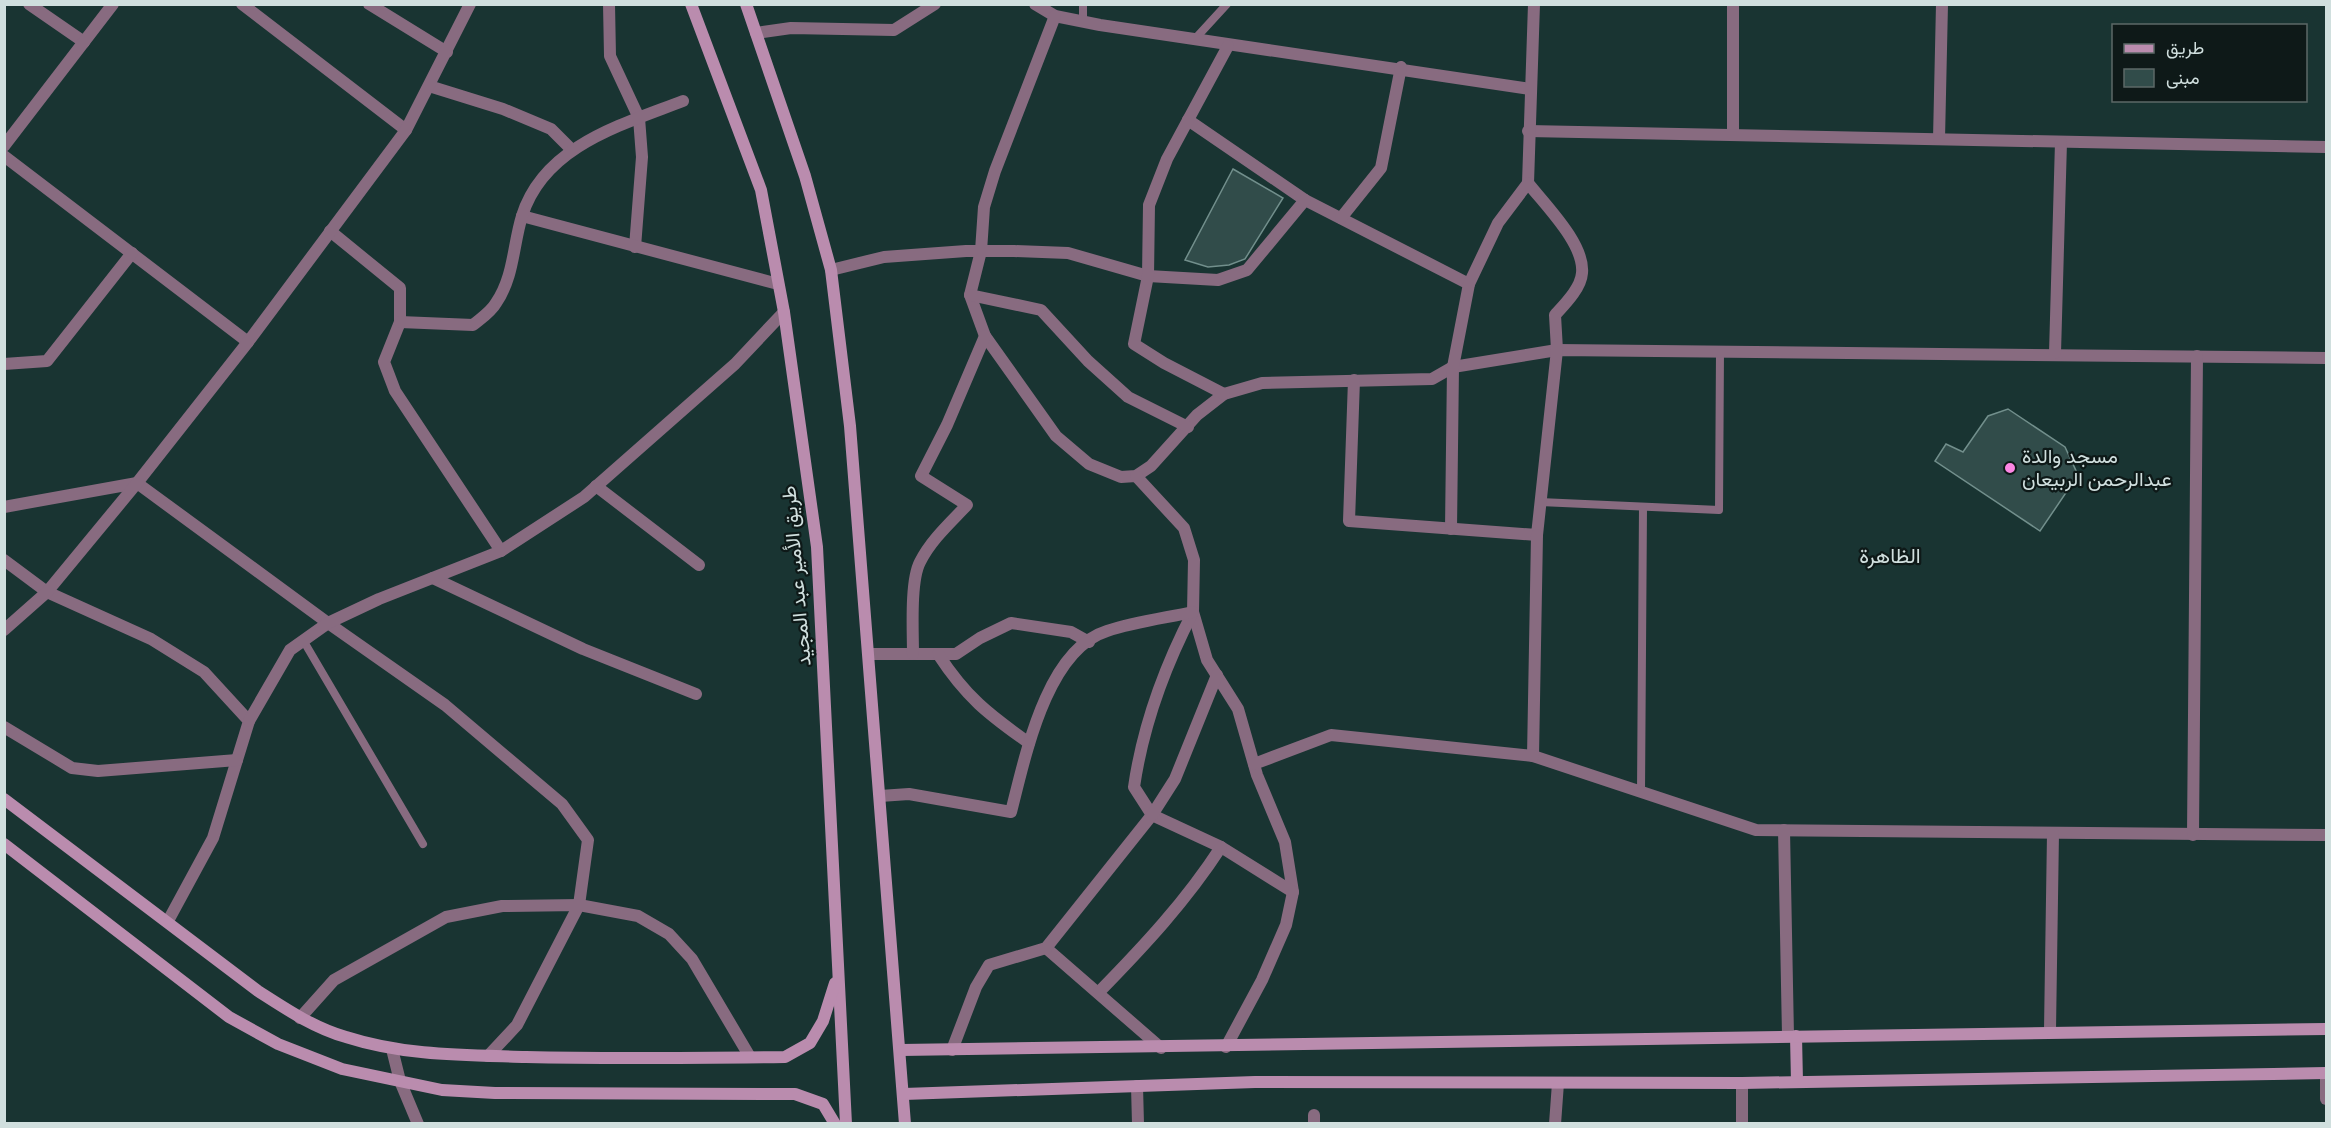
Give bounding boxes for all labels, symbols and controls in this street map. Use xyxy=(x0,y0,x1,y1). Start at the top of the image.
legend xyxy=(2112,24,2307,102)
text: طريق xyxy=(2166,37,2204,59)
text: مبنى xyxy=(2166,67,2200,89)
place label: مسجد والدة عبدالرحمن الربيعان xyxy=(2022,444,2172,492)
marker: مسجد والدة عبدالرحمن الربيعان xyxy=(2003,461,2017,475)
street label: طريق الأمير عبد المجيد xyxy=(776,485,817,667)
district label: الظاهرة xyxy=(1859,543,1921,569)

